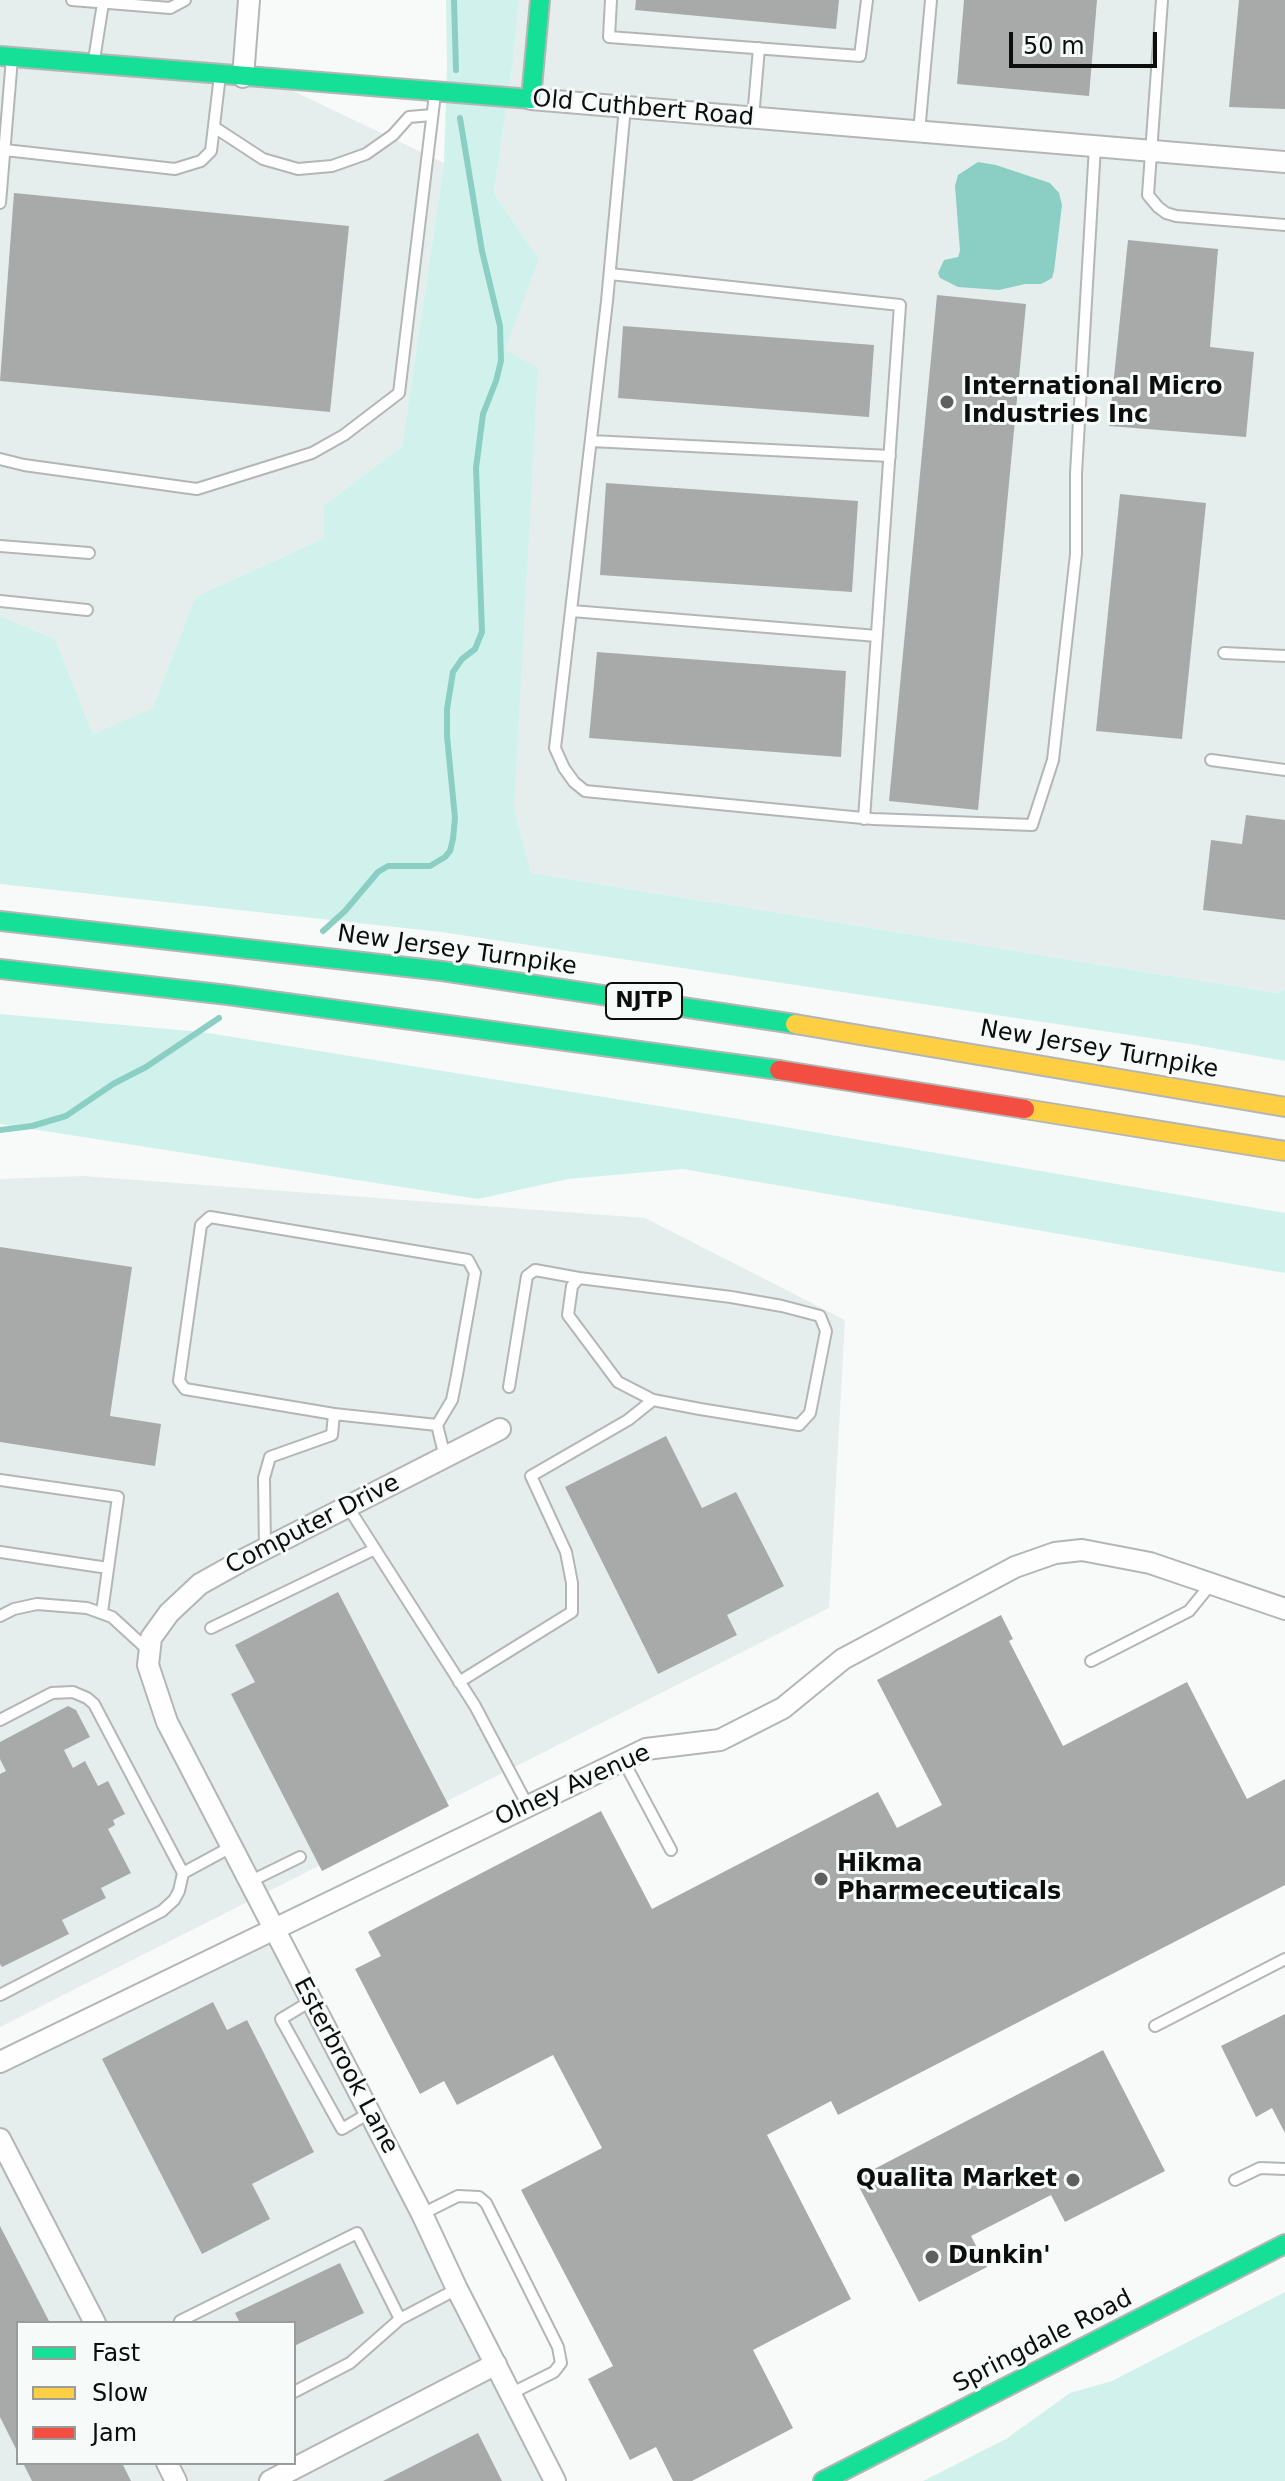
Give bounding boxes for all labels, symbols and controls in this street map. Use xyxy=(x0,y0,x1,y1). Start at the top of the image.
scale bar xyxy=(1013,16,1161,66)
text: 50 m xyxy=(1023,32,1085,60)
street label: Old Cuthbert Road xyxy=(531,85,755,133)
place label: International Micro Industries Inc xyxy=(963,374,1223,430)
marker: International Micro Industries Inc xyxy=(938,393,956,411)
street label: New Jersey Turnpike xyxy=(335,920,579,982)
road number: NJTP xyxy=(606,983,682,1019)
street label: New Jersey Turnpike xyxy=(978,1015,1220,1085)
street label: Computer Drive xyxy=(221,1469,405,1581)
street label: Olney Avenue xyxy=(491,1739,655,1833)
place label: Hikma Pharmeceuticals xyxy=(837,1851,1061,1907)
marker: Hikma Pharmeceuticals xyxy=(812,1870,830,1888)
street label: Esterbrook Lane xyxy=(286,1973,404,2159)
place label: Qualita Market xyxy=(856,2166,1057,2194)
marker: Qualita Market xyxy=(1064,2171,1082,2189)
place label: Dunkin' xyxy=(948,2243,1051,2271)
marker: Dunkin' xyxy=(923,2248,941,2266)
street label: Springdale Road xyxy=(949,2285,1137,2399)
legend xyxy=(16,2321,296,2465)
text: Fast xyxy=(92,2339,140,2367)
text: Slow xyxy=(92,2379,148,2407)
text: Jam xyxy=(92,2419,137,2447)

